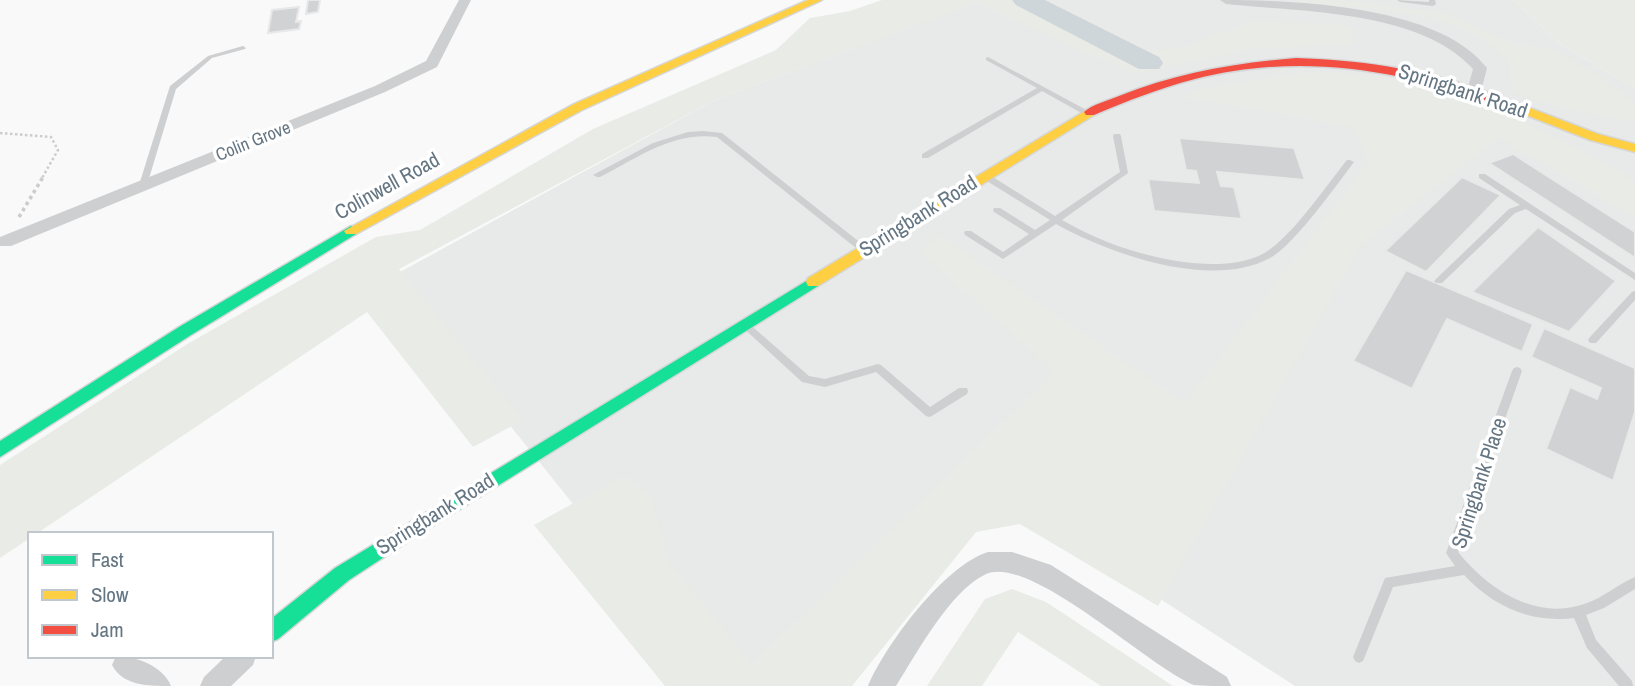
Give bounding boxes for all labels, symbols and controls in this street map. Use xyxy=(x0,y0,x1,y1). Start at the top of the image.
street label: Springbank Road xyxy=(1395,56,1531,125)
street label: Colin Grove xyxy=(212,114,294,167)
street label: Colinwell Road xyxy=(329,145,444,226)
street label: Springbank Road xyxy=(853,168,982,263)
street label: Springbank Place xyxy=(1444,414,1513,552)
street label: Springbank Road xyxy=(370,466,499,561)
legend xyxy=(28,532,273,658)
text: Fast xyxy=(91,545,124,574)
text: Slow xyxy=(91,580,129,609)
text: Jam xyxy=(91,615,124,644)

